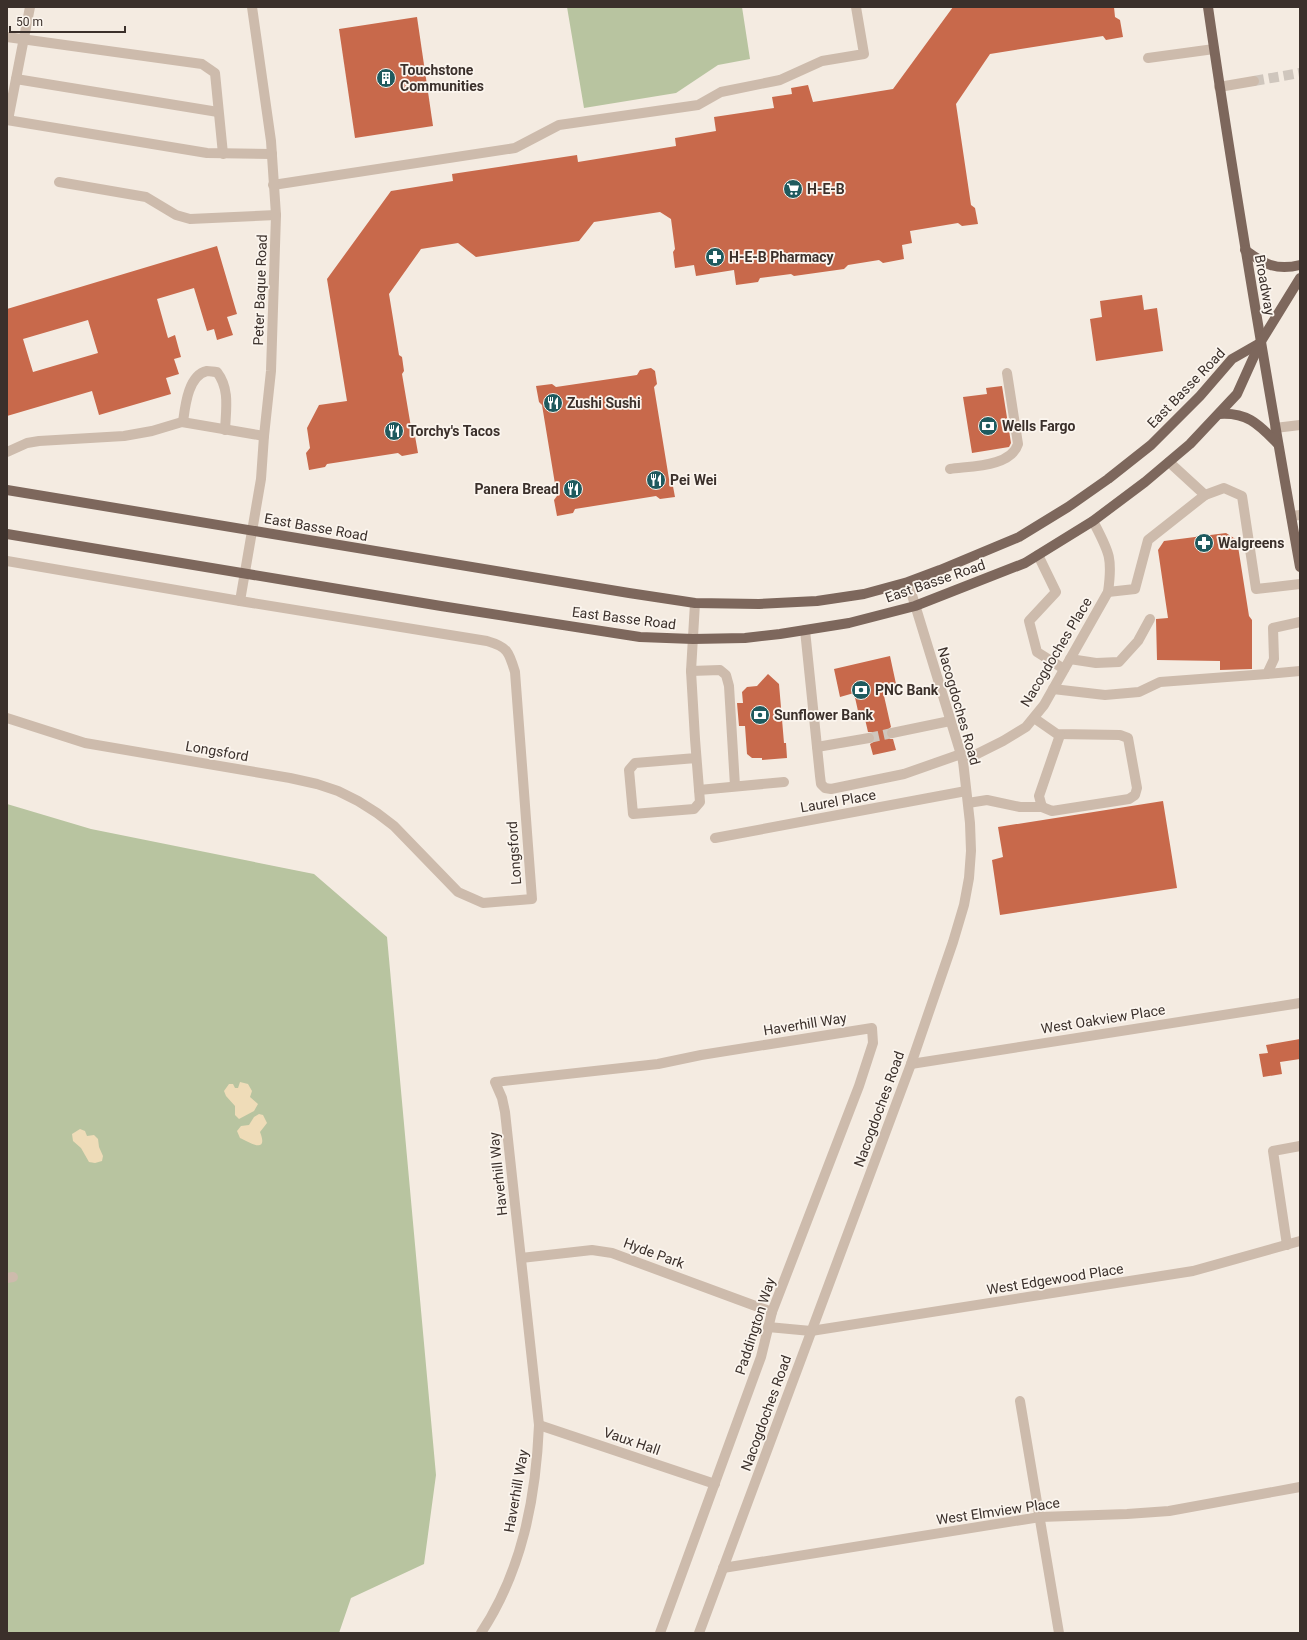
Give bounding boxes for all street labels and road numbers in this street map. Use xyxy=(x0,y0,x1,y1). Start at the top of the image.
street label: Peter Baque Road xyxy=(250,234,270,346)
street label: Broadway xyxy=(1252,253,1278,317)
street label: East Basse Road xyxy=(1144,345,1228,431)
street label: East Basse Road xyxy=(263,510,369,544)
street label: East Basse Road xyxy=(883,556,987,606)
street label: Nacogdoches Place xyxy=(1017,595,1095,709)
street label: East Basse Road xyxy=(571,604,677,632)
street label: Nacogdoches Road xyxy=(935,645,983,767)
street label: Longsford xyxy=(184,738,250,764)
street label: Laurel Place xyxy=(799,786,877,816)
street label: Longsford xyxy=(504,821,524,885)
street label: West Oakview Place xyxy=(1040,1001,1166,1037)
street label: Haverhill Way xyxy=(762,1009,848,1038)
street label: Nacogdoches Road xyxy=(851,1049,907,1169)
street label: Haverhill Way xyxy=(486,1131,510,1217)
street label: Hyde Park xyxy=(621,1235,687,1272)
street label: West Edgewood Place xyxy=(985,1260,1125,1298)
street label: Paddington Way xyxy=(732,1275,778,1377)
street label: Nacogdoches Road xyxy=(738,1353,794,1473)
street label: Vaux Hall xyxy=(602,1424,662,1458)
street label: Haverhill Way xyxy=(501,1448,531,1534)
street label: West Elmview Place xyxy=(935,1494,1061,1528)

